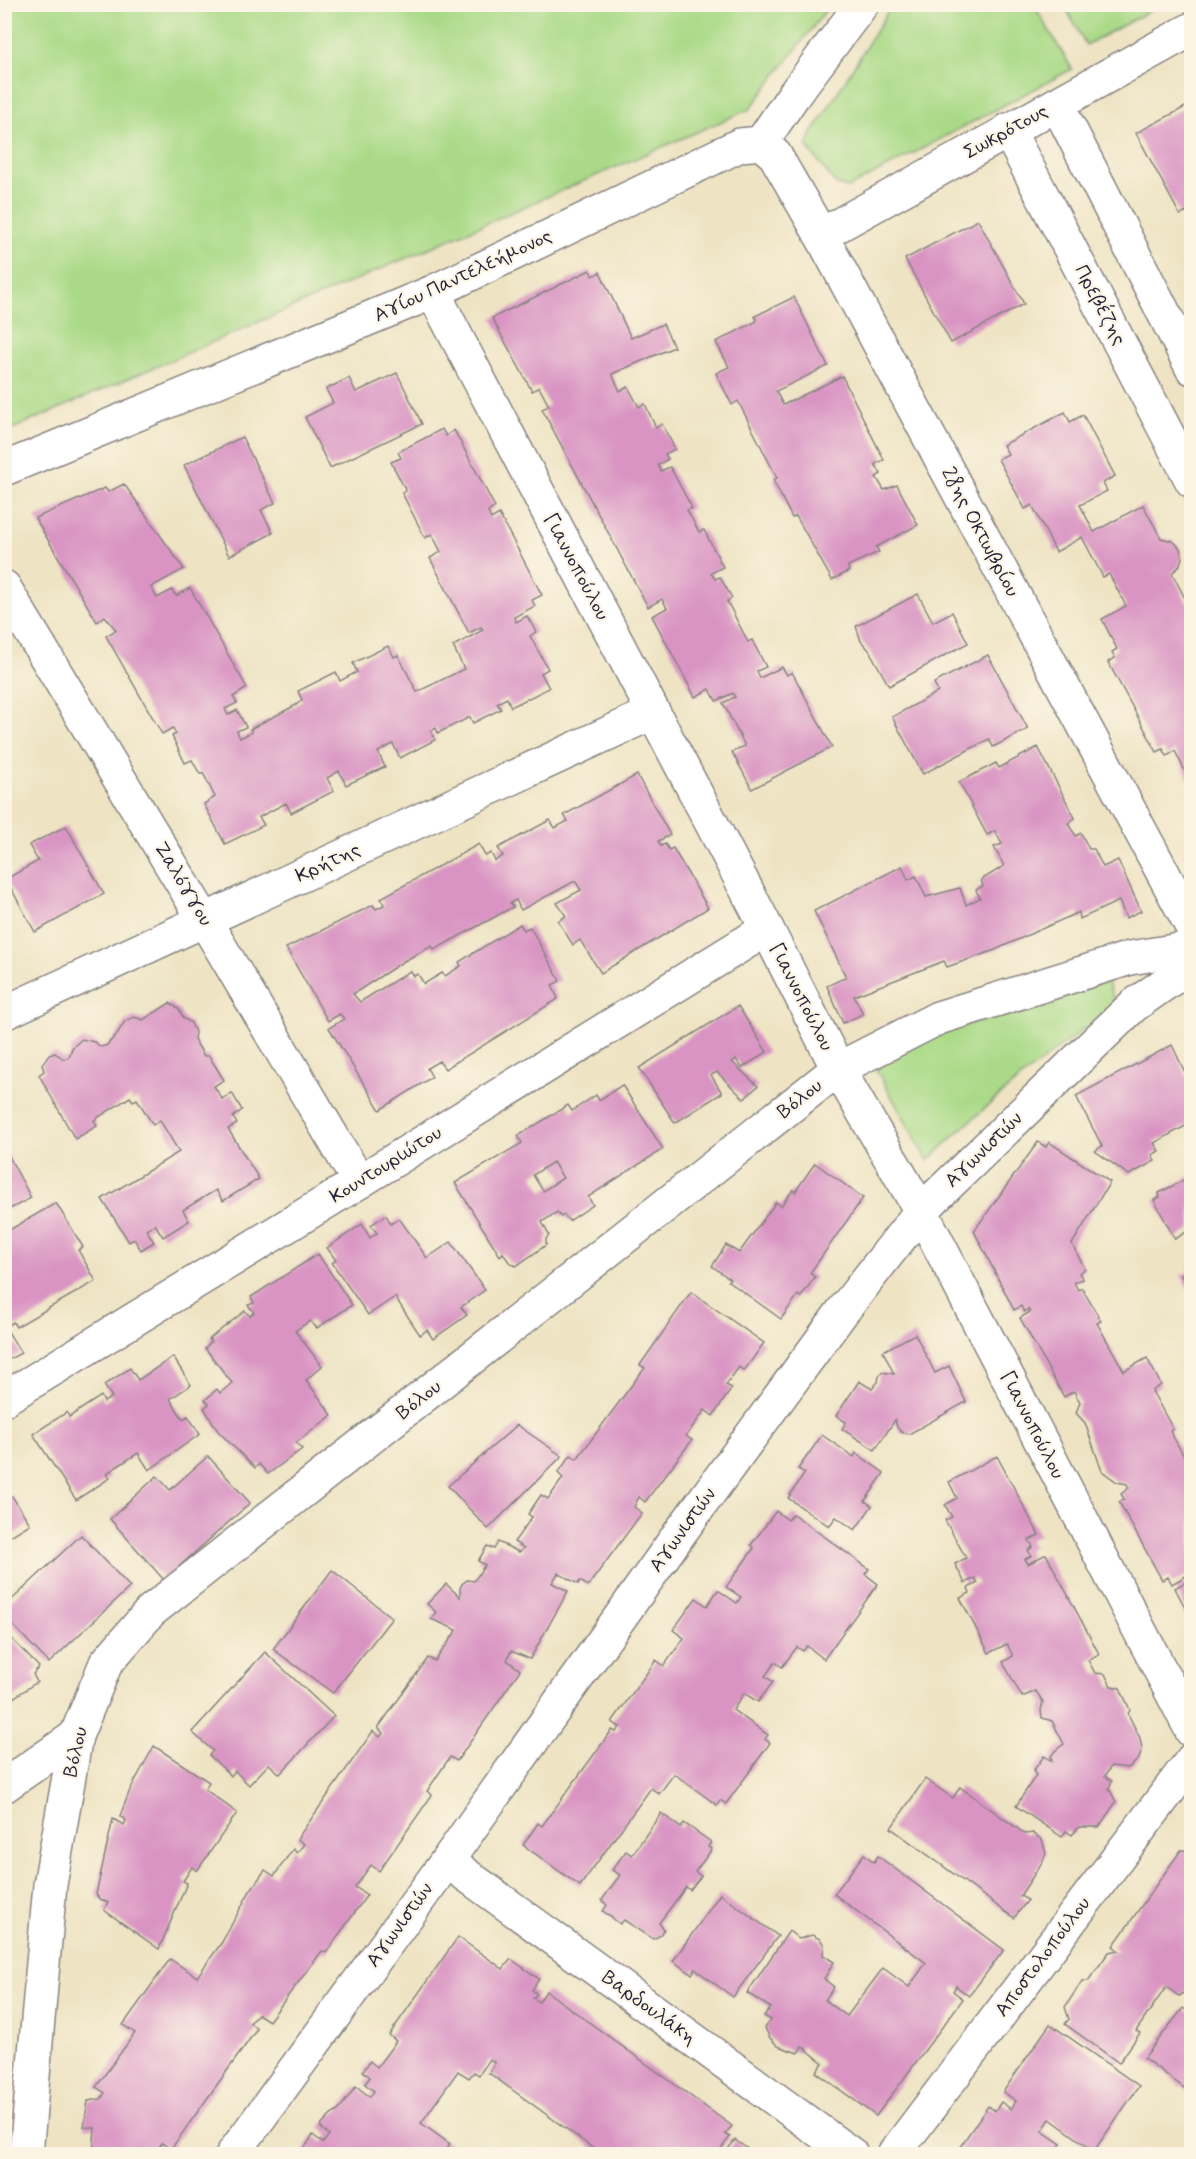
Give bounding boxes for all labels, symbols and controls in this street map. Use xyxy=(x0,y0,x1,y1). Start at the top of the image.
street label: Σωκρότους xyxy=(959,98,1053,166)
street label: Αγίου Παντελεήμονος xyxy=(370,223,557,329)
street label: Πρεβέζης xyxy=(1068,260,1133,350)
street label: 28ης Οκτωβρίου xyxy=(934,462,1026,602)
street label: Γιαννοπούλου xyxy=(536,509,616,625)
street label: Κρήτης xyxy=(291,836,365,890)
street label: Ζαλόγγου xyxy=(147,837,219,931)
street label: Γιαννοπούλου xyxy=(762,938,840,1056)
street label: Βόλου xyxy=(772,1073,828,1125)
street label: Αγωνιστών xyxy=(939,1106,1029,1194)
street label: Κουντουριώτου xyxy=(325,1120,447,1210)
street label: Γιαννοπούλου xyxy=(993,1366,1071,1484)
street label: Βόλου xyxy=(391,1374,447,1426)
street label: Αγωνιστών xyxy=(643,1482,723,1578)
street label: Βόλου xyxy=(57,1724,95,1780)
street label: Αγωνιστών xyxy=(360,1877,440,1973)
street label: Αποστολοπούλου xyxy=(989,1891,1097,2023)
street label: Βαρδουλάκη xyxy=(596,1964,702,2052)

